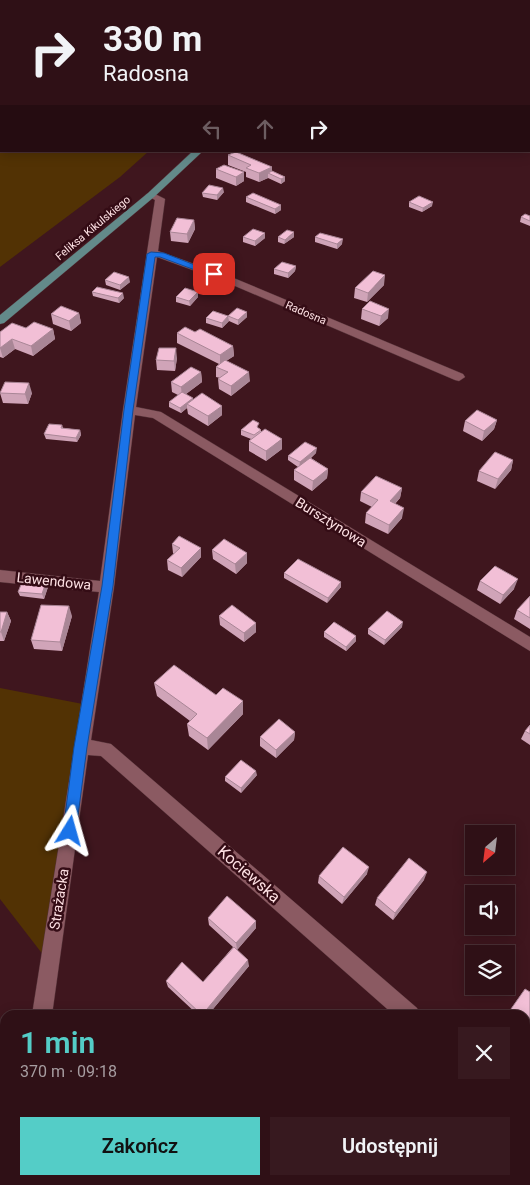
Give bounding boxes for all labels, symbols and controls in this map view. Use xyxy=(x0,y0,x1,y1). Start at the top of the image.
text: 330 m xyxy=(103,19,202,60)
icon: right xyxy=(20,20,85,85)
text: Radosna xyxy=(103,61,189,86)
icon: left xyxy=(198,115,226,143)
icon: ahead xyxy=(251,115,279,143)
icon: right xyxy=(304,115,332,143)
street label: Feliksa Kikulskiego xyxy=(53,193,133,263)
pin xyxy=(193,253,235,295)
icon: arrive xyxy=(200,260,228,288)
street label: Radosna xyxy=(284,299,328,327)
street label: Bursztynowa xyxy=(293,494,369,550)
street label: Lawendowa xyxy=(16,569,92,593)
position arrow xyxy=(43,804,95,856)
north arrow xyxy=(465,825,515,875)
map controls xyxy=(465,825,515,995)
street label: Kociewska xyxy=(214,842,284,906)
street label: Strażacka xyxy=(46,867,72,931)
button: sound xyxy=(465,885,515,935)
button: layers xyxy=(465,945,515,995)
text: 1 min xyxy=(20,1025,95,1060)
button: close xyxy=(458,1027,510,1079)
text: 370 m · 09:18 xyxy=(20,1062,117,1081)
button: Zakończ xyxy=(20,1117,260,1175)
button: Udostępnij xyxy=(270,1117,510,1175)

